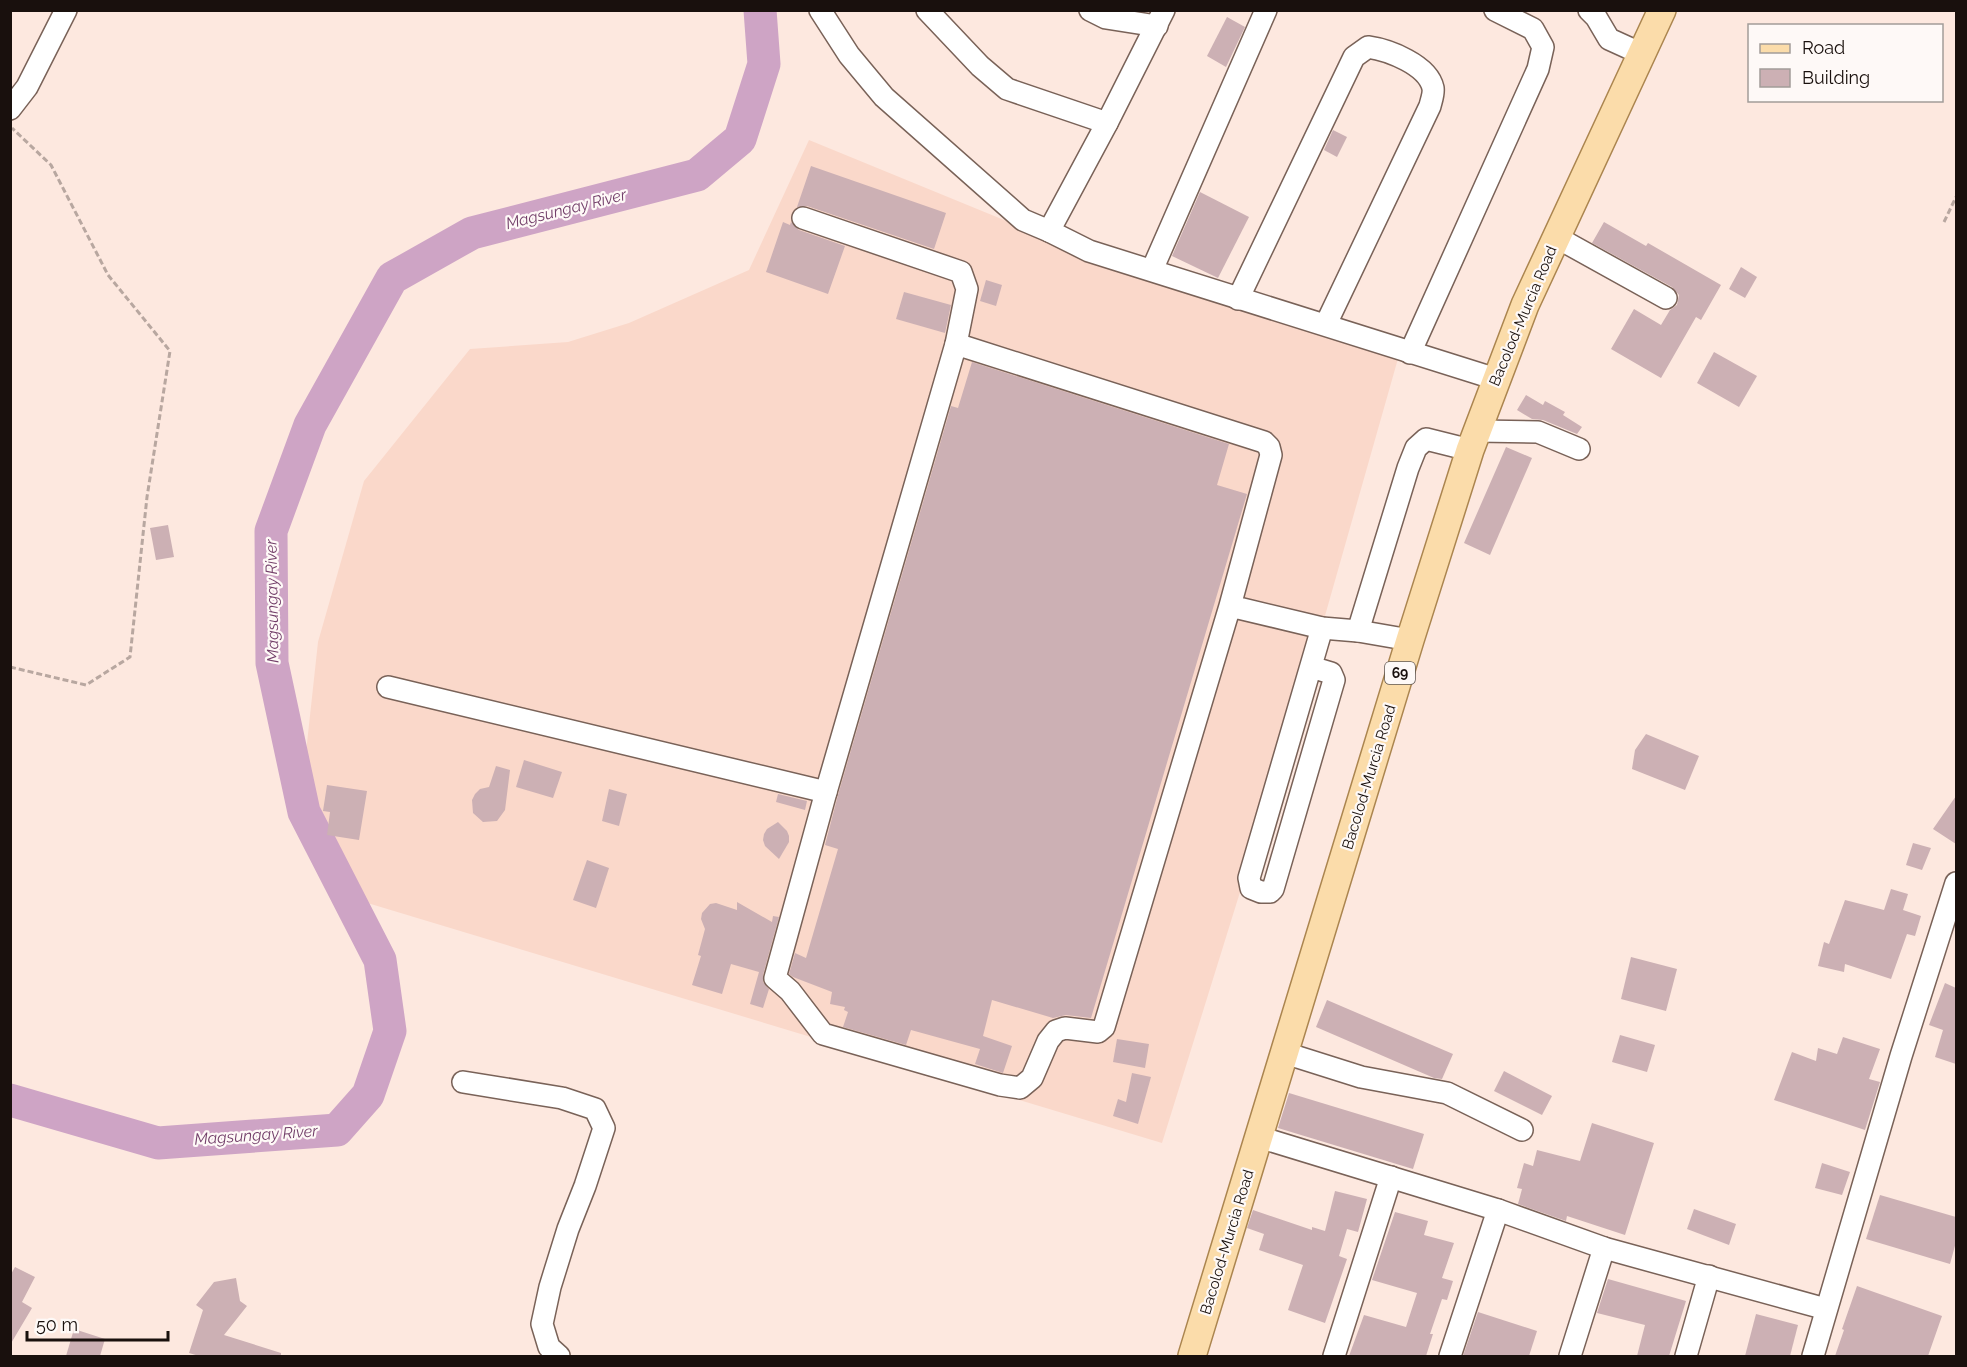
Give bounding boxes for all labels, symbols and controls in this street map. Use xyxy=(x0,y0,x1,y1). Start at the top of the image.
legend xyxy=(1748,24,1943,102)
text: Road xyxy=(1802,37,1845,58)
text: Building xyxy=(1802,67,1870,88)
water label: Magsungay River xyxy=(504,185,629,233)
street label: Bacolod-Murcia Road xyxy=(1485,243,1561,389)
water label: Magsungay River xyxy=(261,539,283,663)
road number: 69 xyxy=(1385,662,1415,684)
street label: Bacolod-Murcia Road xyxy=(1338,702,1400,852)
water label: Magsungay River xyxy=(194,1121,319,1149)
street label: Bacolod-Murcia Road xyxy=(1196,1167,1258,1317)
scale bar xyxy=(27,1304,168,1342)
text: 50 m xyxy=(36,1314,78,1335)

